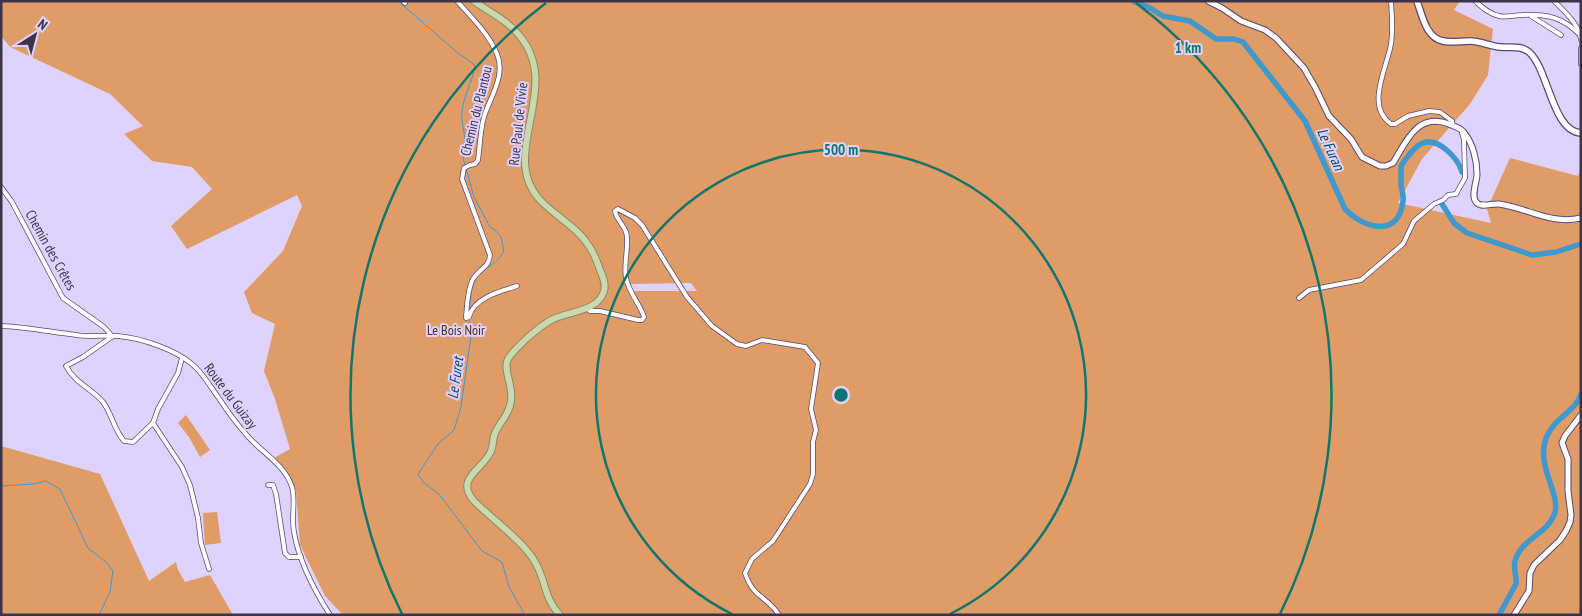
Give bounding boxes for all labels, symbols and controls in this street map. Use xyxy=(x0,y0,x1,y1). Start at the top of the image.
north arrow xyxy=(10,10,60,60)
text: N xyxy=(34,15,51,34)
text: 1 km xyxy=(1175,38,1201,57)
street label: Chemin du Plantou xyxy=(456,64,496,158)
street label: Rue Paul de Vivie xyxy=(505,81,531,167)
water label: Le Furan xyxy=(1313,125,1350,174)
text: 500 m xyxy=(824,140,858,159)
street label: Chemin des Crêtes xyxy=(21,207,81,294)
park label: Le Bois Noir xyxy=(427,321,485,339)
water label: Le Furet xyxy=(443,354,468,400)
street label: Route du Guizay xyxy=(200,360,262,433)
centre of rings xyxy=(832,386,850,404)

